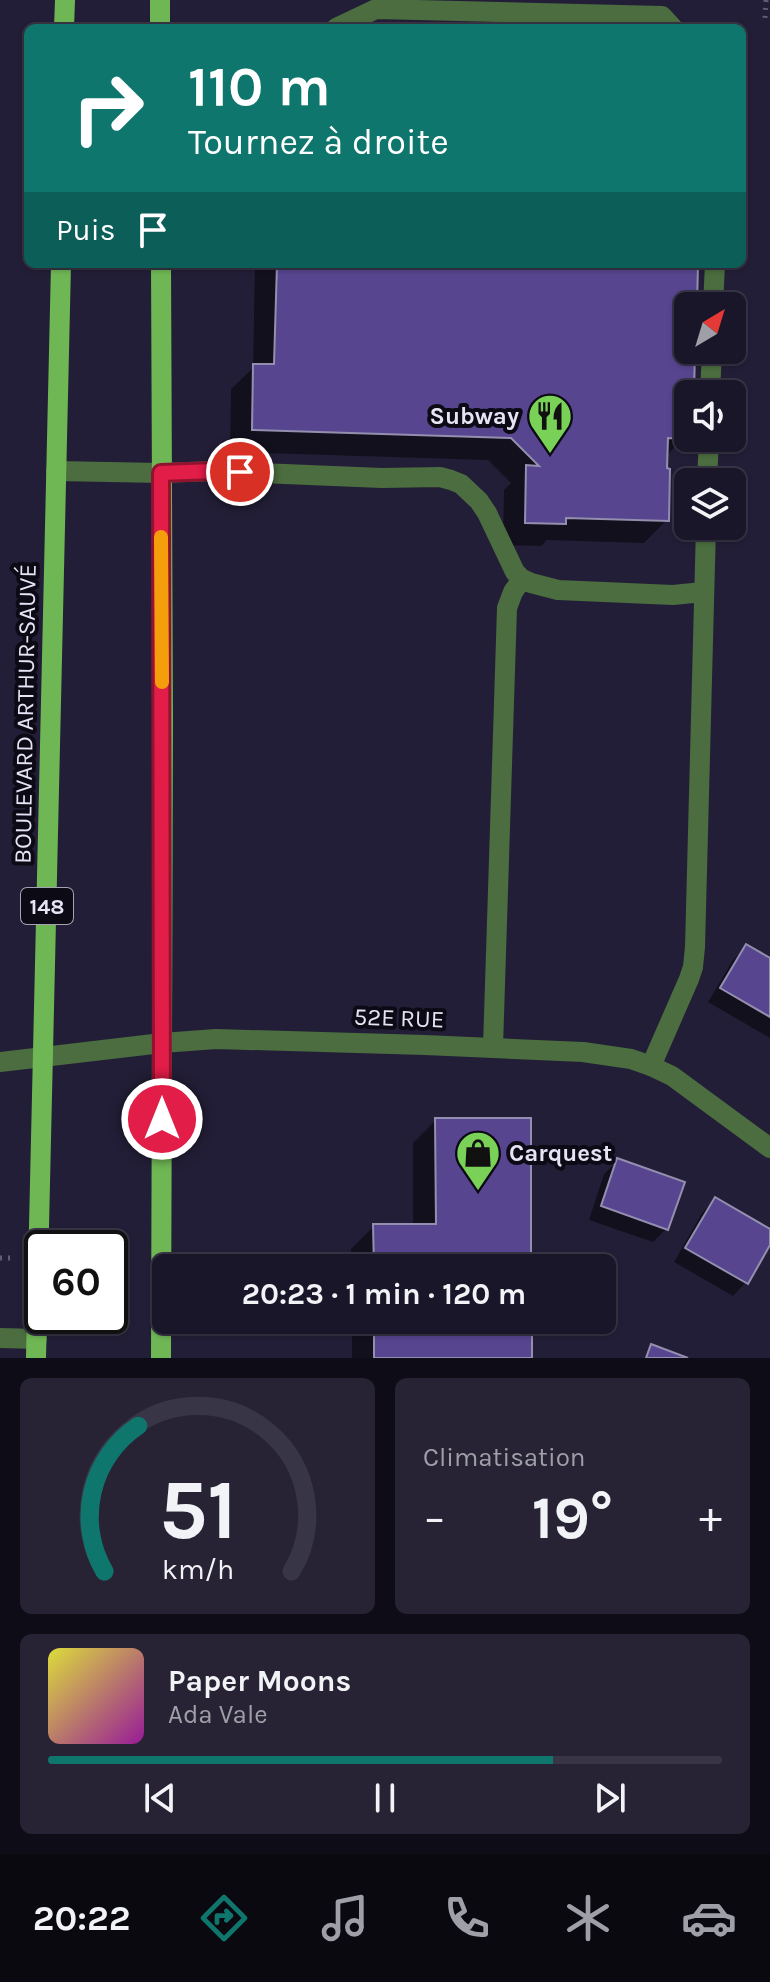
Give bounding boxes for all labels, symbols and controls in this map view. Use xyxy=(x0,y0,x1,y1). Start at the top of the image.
text: 110 m xyxy=(188,54,331,119)
icon: right xyxy=(56,56,160,160)
text: Tournez à droite xyxy=(188,121,449,163)
icon: arrive xyxy=(131,208,175,252)
text: Puis xyxy=(56,212,115,248)
north arrow xyxy=(674,292,746,364)
map controls xyxy=(674,292,746,540)
button: sound xyxy=(674,380,746,452)
restaurant icon: Subway xyxy=(526,392,574,455)
place label: Subway xyxy=(430,402,519,430)
pin xyxy=(206,438,274,506)
icon: arrive xyxy=(218,450,262,494)
button: layers xyxy=(674,468,746,540)
street label: BOULEVARD ARTHUR-SAUVÉ xyxy=(7,564,42,864)
road number: 148 xyxy=(21,888,73,924)
street label: 52E RUE xyxy=(353,1002,445,1034)
position arrow xyxy=(120,1077,204,1161)
shop icon: Carquest xyxy=(454,1129,502,1192)
place label: Carquest xyxy=(509,1139,612,1167)
speed limit sign: 60 xyxy=(24,1230,128,1334)
text: 20:23 · 1 min · 120 m xyxy=(242,1276,526,1312)
text: Climatisation xyxy=(423,1442,586,1473)
text: 51 xyxy=(158,1462,237,1559)
text: 19° xyxy=(532,1483,613,1553)
text: − xyxy=(423,1492,446,1543)
text: + xyxy=(699,1492,722,1543)
text: km/h xyxy=(161,1553,234,1586)
text: Paper Moons xyxy=(168,1663,351,1699)
text: Ada Vale xyxy=(168,1699,268,1730)
icon: previous xyxy=(138,1776,182,1820)
icon: pause xyxy=(363,1776,407,1820)
icon: next xyxy=(588,1776,632,1820)
icon: directions xyxy=(196,1890,252,1946)
icon: music xyxy=(317,1890,373,1946)
icon: phone xyxy=(439,1890,495,1946)
icon: climate xyxy=(560,1890,616,1946)
icon: car xyxy=(681,1890,737,1946)
text: 20:22 xyxy=(33,1897,130,1939)

